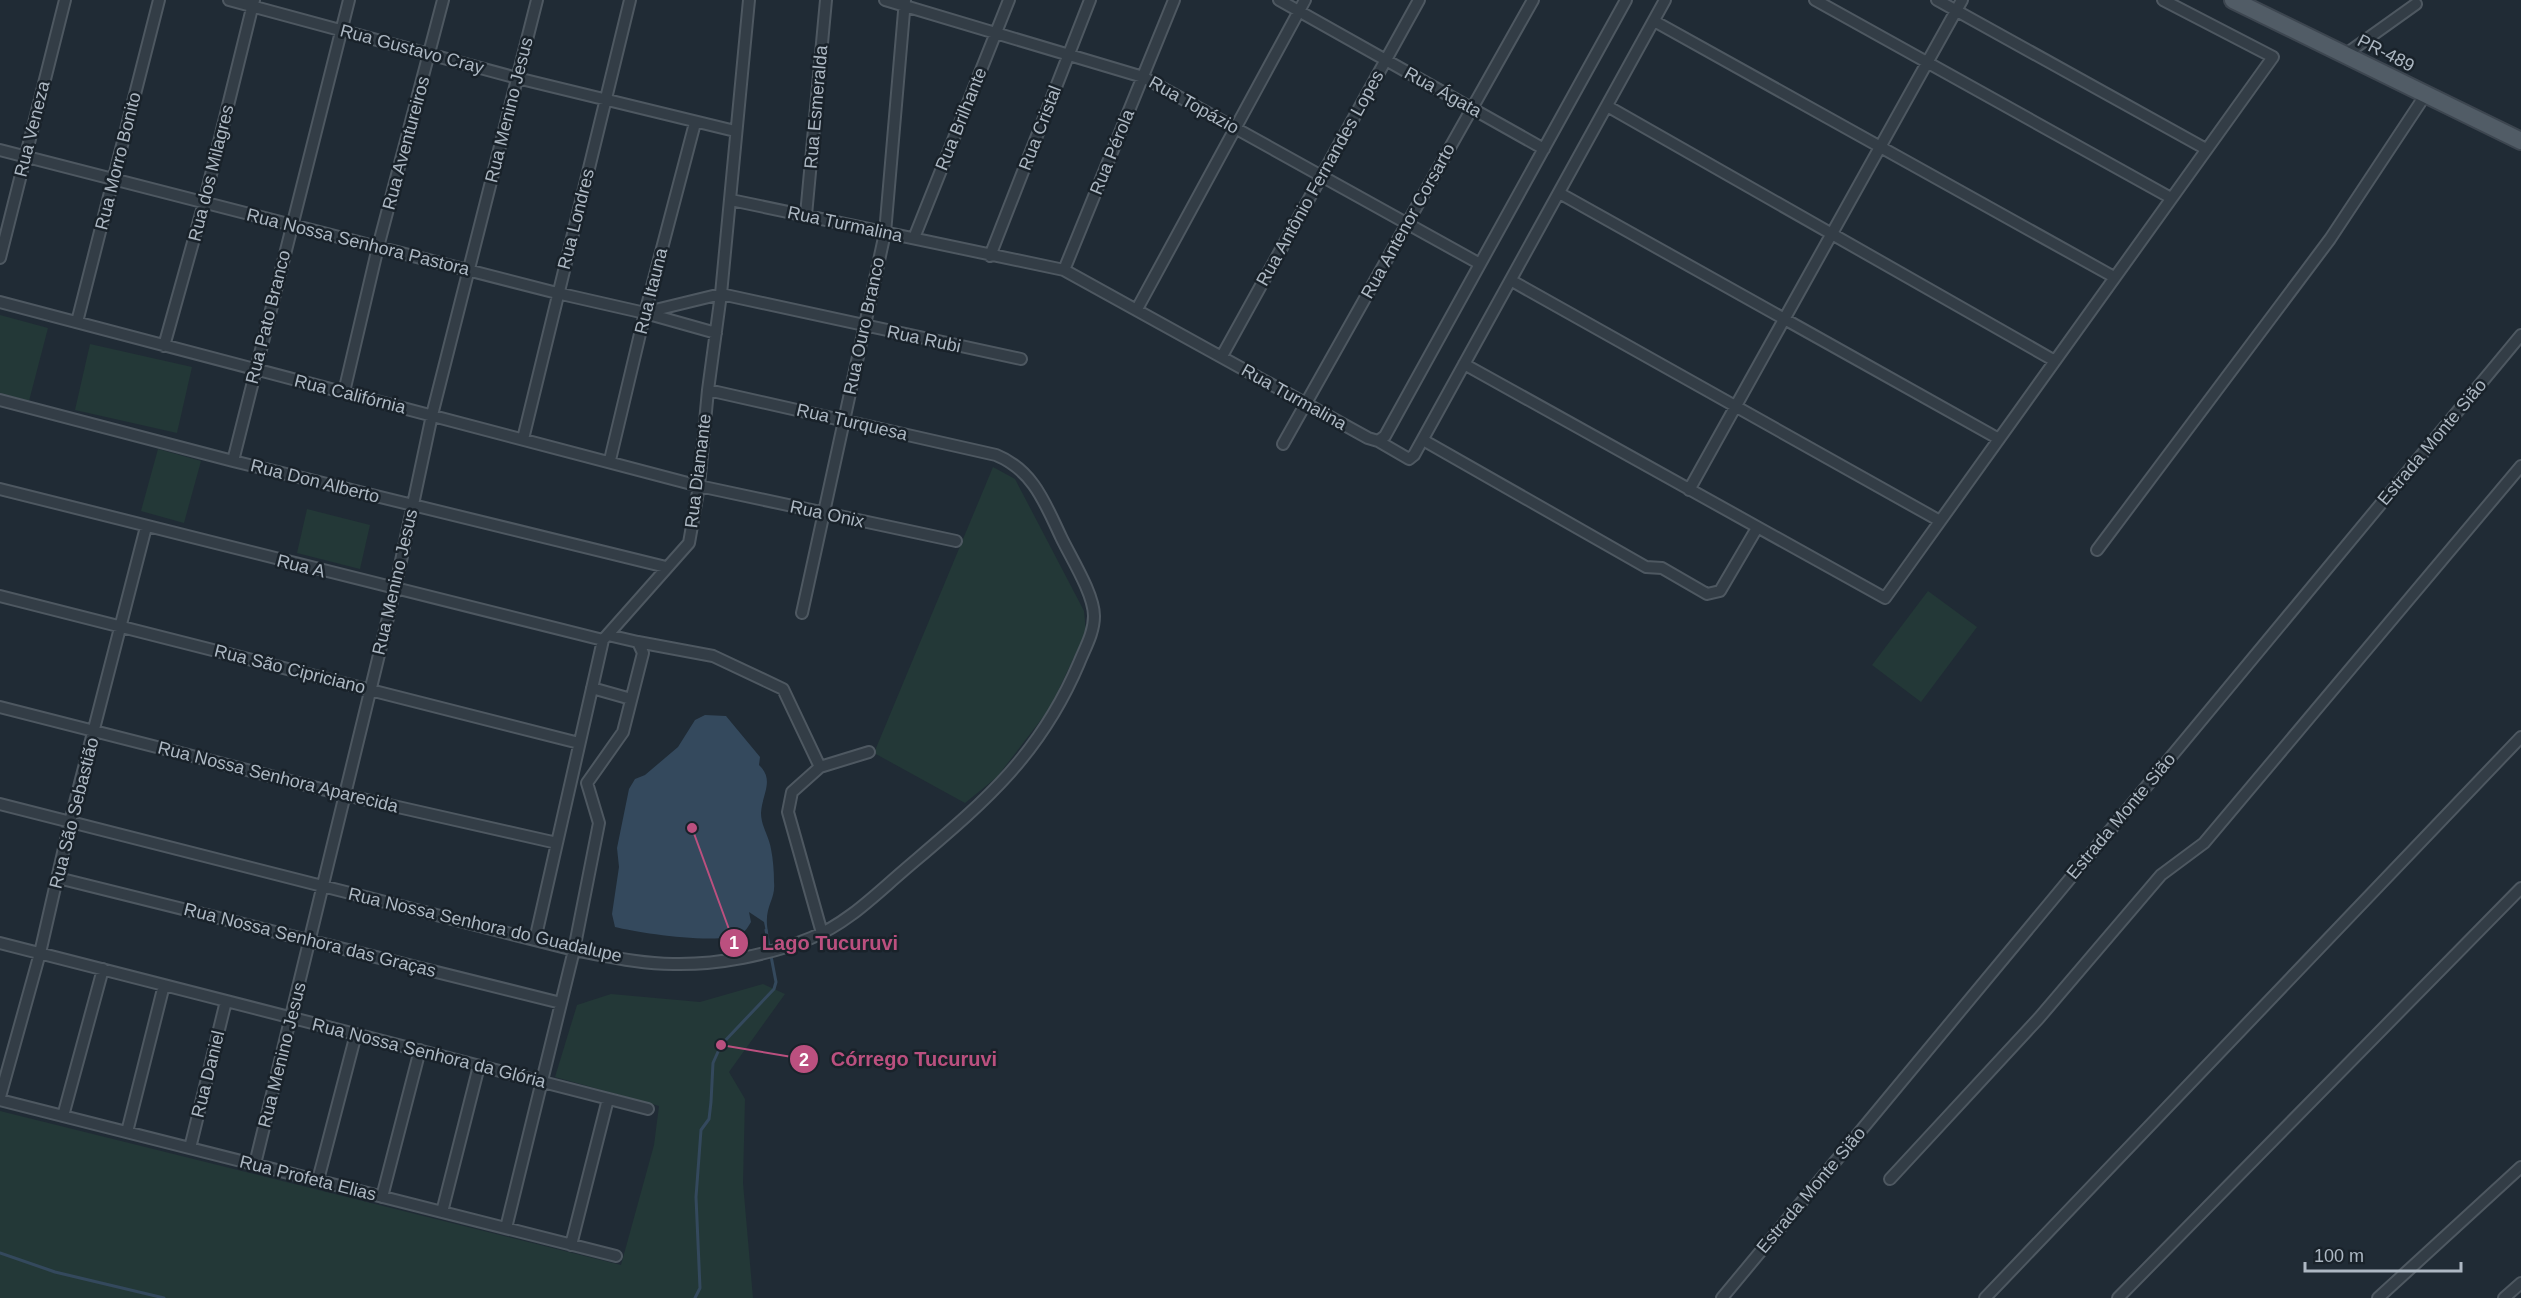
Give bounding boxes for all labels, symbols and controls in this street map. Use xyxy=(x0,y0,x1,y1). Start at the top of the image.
street label: Rua Gustavo Cray xyxy=(338,20,486,78)
street label: PR-489 xyxy=(2354,30,2418,76)
street label: Rua Menino Jesus xyxy=(481,35,537,185)
street label: Rua Esmeralda xyxy=(801,43,831,170)
street label: Rua Ágata xyxy=(1401,63,1486,122)
street label: Rua Brilhante xyxy=(931,65,991,173)
street label: Rua Antônio Fernandes Lopes xyxy=(1252,67,1388,289)
street label: Rua Topázio xyxy=(1146,72,1242,138)
street label: Rua Aventureiros xyxy=(379,74,433,212)
street label: Rua Veneza xyxy=(10,78,54,179)
street label: Rua Cristal xyxy=(1015,83,1065,173)
street label: Rua Morro Bonito xyxy=(91,90,145,232)
street label: Rua dos Milagres xyxy=(184,103,238,243)
street label: Rua Pérola xyxy=(1086,106,1139,197)
street label: Rua Antenor Corsarto xyxy=(1357,140,1459,302)
street label: Rua Londres xyxy=(554,167,598,271)
street label: Rua Turmalina xyxy=(786,202,905,246)
street label: Rua Nossa Senhora Pastora xyxy=(244,205,473,280)
street label: Rua Itauna xyxy=(631,245,672,336)
street label: Rua Pato Branco xyxy=(242,248,294,386)
street label: Rua Ouro Branco xyxy=(840,255,888,397)
street label: Rua Rubi xyxy=(885,321,963,357)
street label: Rua Turmalina xyxy=(1238,360,1351,435)
street label: Rua Califórnia xyxy=(292,370,409,418)
street label: Estrada Monte Sião xyxy=(2374,375,2490,509)
street label: Rua Turquesa xyxy=(795,400,910,445)
street label: Rua Diamante xyxy=(681,413,715,529)
street label: Rua Don Alberto xyxy=(248,455,382,507)
street label: Rua Onix xyxy=(788,496,866,532)
street label: Rua Menino Jesus xyxy=(368,507,422,657)
street label: Rua A xyxy=(275,550,327,582)
street label: Rua São Cipriciano xyxy=(212,641,368,697)
street label: Rua São Sebastião xyxy=(46,735,102,891)
street label: Rua Nossa Senhora Aparecida xyxy=(156,737,401,817)
street label: Estrada Monte Sião xyxy=(2063,749,2179,883)
street label: Rua Nossa Senhora do Guadalupe xyxy=(346,884,624,966)
street label: Rua Nossa Senhora das Graças xyxy=(182,899,438,981)
callout: Lago Tucuruvi xyxy=(719,924,910,962)
text: Lago Tucuruvi xyxy=(762,932,898,954)
text: 1 xyxy=(729,933,739,953)
street label: Rua Menino Jesus xyxy=(254,980,310,1130)
street label: Rua Nossa Senhora da Glória xyxy=(310,1014,549,1092)
street label: Rua Daniel xyxy=(188,1028,228,1120)
callout: Córrego Tucuruvi xyxy=(789,1040,1009,1078)
text: Córrego Tucuruvi xyxy=(831,1048,997,1070)
text: 2 xyxy=(799,1050,809,1070)
street label: Estrada Monte Sião xyxy=(1753,1123,1869,1257)
street label: Rua Profeta Elias xyxy=(238,1151,378,1205)
scale bar xyxy=(2305,1235,2461,1273)
text: 100 m xyxy=(2314,1246,2364,1266)

